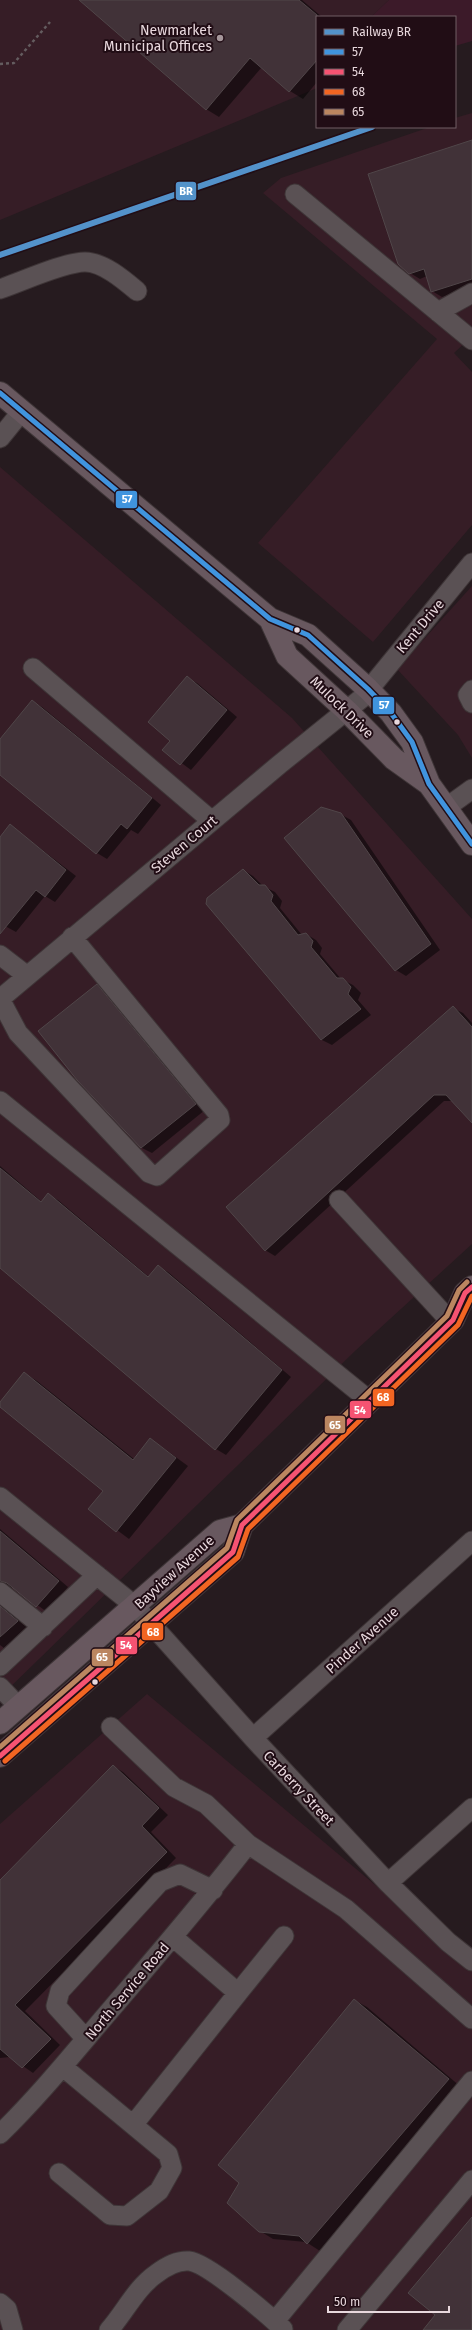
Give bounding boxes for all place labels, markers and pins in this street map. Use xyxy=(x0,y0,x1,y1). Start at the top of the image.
place label: Newmarket Municipal Offices xyxy=(104,22,213,55)
marker: Newmarket Municipal Offices xyxy=(215,33,225,43)
unlabelled marker xyxy=(292,625,302,635)
unlabelled marker xyxy=(392,717,402,727)
unlabelled marker xyxy=(90,1677,100,1687)

